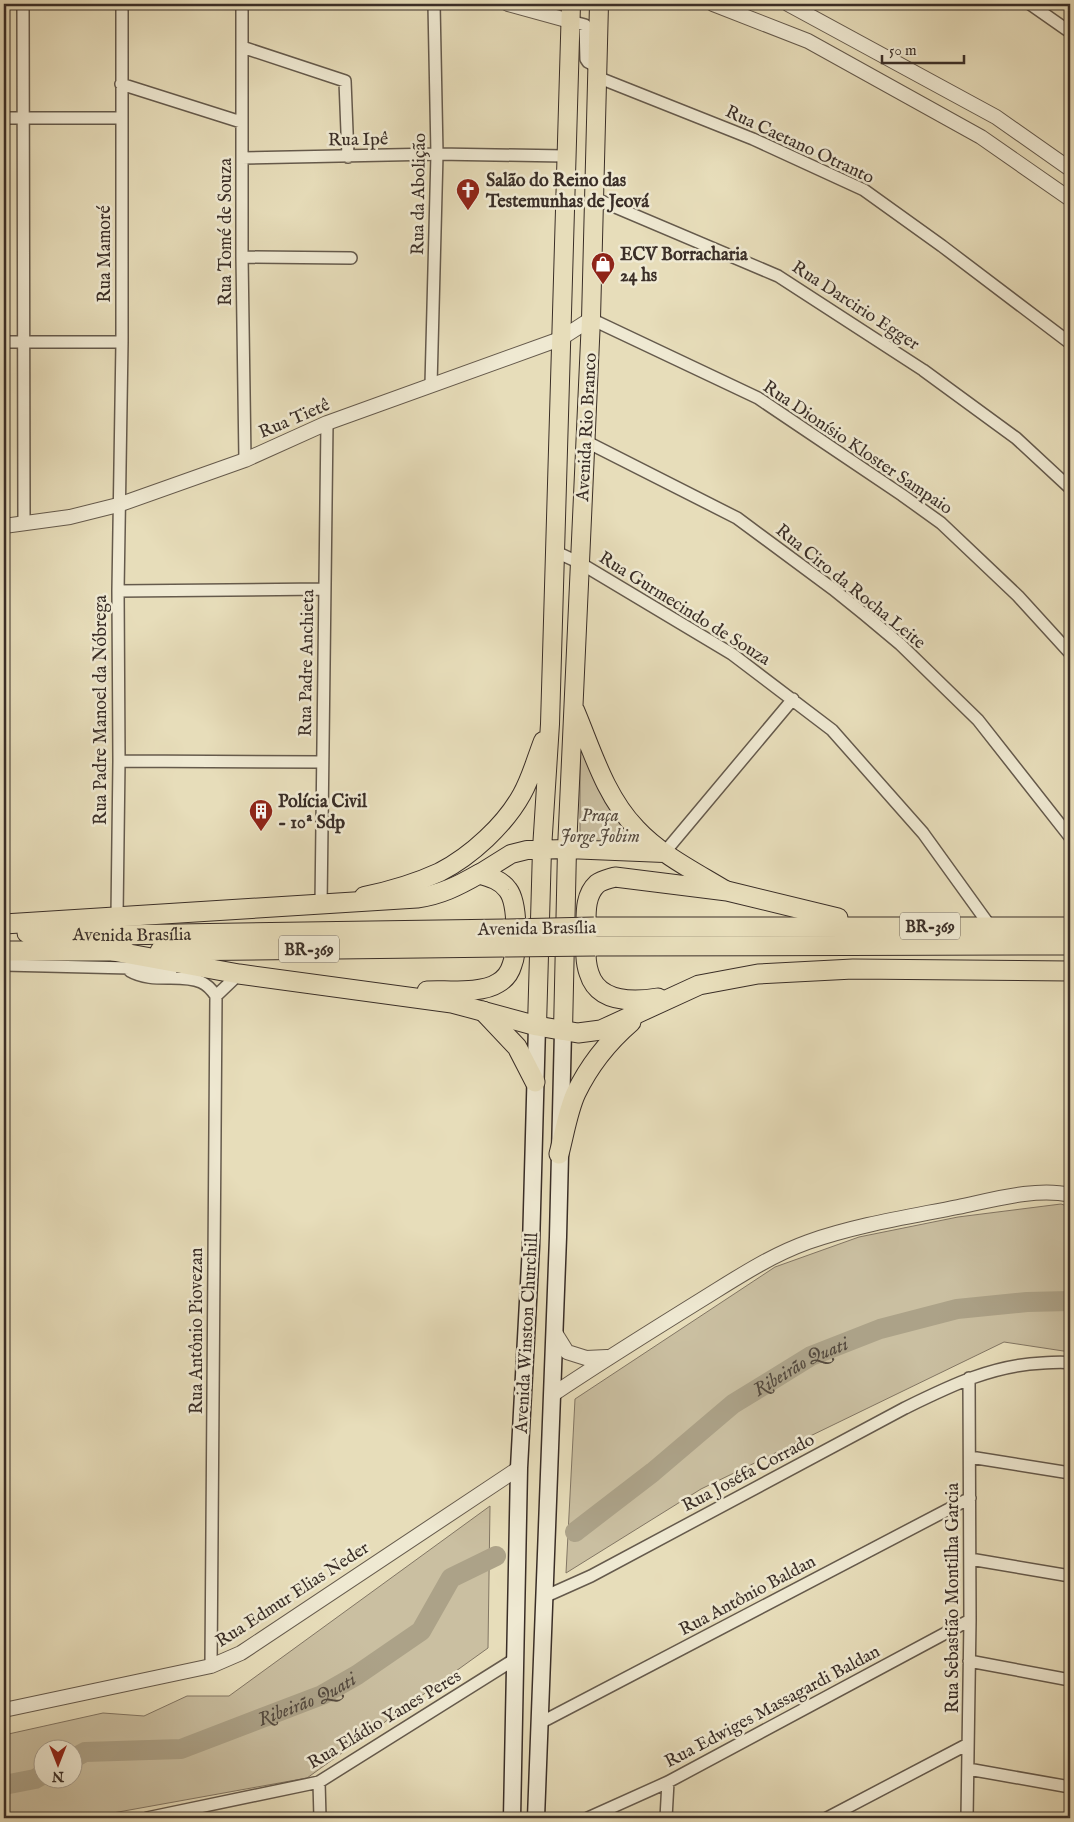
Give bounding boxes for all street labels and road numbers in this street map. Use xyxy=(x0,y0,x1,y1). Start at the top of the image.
street label: Rua Caetano Otranto xyxy=(721,101,878,190)
street label: Rua Ipê xyxy=(328,128,388,153)
street label: Rua da Abolição xyxy=(407,132,432,255)
street label: Rua Tomé de Souza xyxy=(215,158,238,306)
street label: Rua Mamoré xyxy=(94,205,117,303)
street label: Rua Darcirio Egger xyxy=(787,256,924,356)
street label: Avenida Rio Branco xyxy=(572,352,603,503)
street label: Rua Dionísio Kloster Sampaio xyxy=(758,376,957,521)
street label: Rua Tietê xyxy=(255,394,334,445)
street label: Rua Ciro da Rocha Leite xyxy=(770,520,930,655)
street label: Rua Gurmecindo de Souza xyxy=(594,547,775,672)
street label: Rua Padre Anchieta xyxy=(295,589,320,737)
street label: Rua Padre Manoel da Nóbrega xyxy=(90,595,113,825)
road number: BR-369 xyxy=(900,912,960,939)
street label: Avenida Brasília xyxy=(477,917,597,942)
street label: Avenida Brasília xyxy=(71,924,192,948)
road number: BR-369 xyxy=(279,936,339,962)
street label: Avenida Winston Churchill xyxy=(511,1232,544,1435)
street label: Rua Antônio Piovezan xyxy=(186,1247,209,1414)
street label: Rua Joséfa Corrado xyxy=(678,1429,819,1518)
street label: Rua Sebastião Montilha Garcia xyxy=(942,1483,965,1713)
street label: Rua Edmur Elias Neder xyxy=(212,1537,374,1653)
street label: Rua Antônio Baldan xyxy=(675,1550,820,1642)
street label: Rua Edwiges Massagardi Baldan xyxy=(661,1640,885,1774)
street label: Rua Eládio Yanes Peres xyxy=(304,1665,466,1775)

